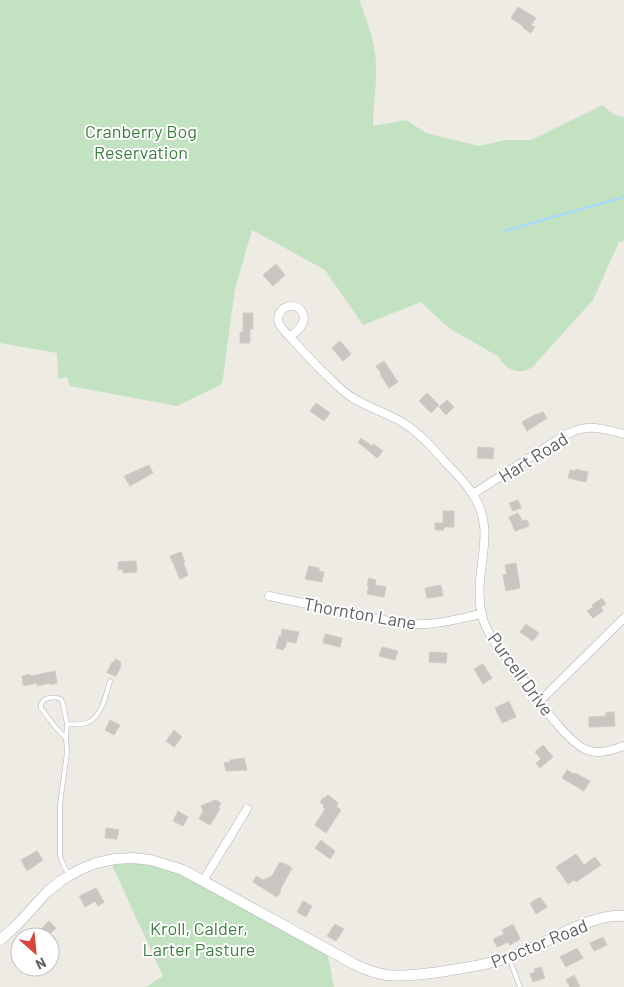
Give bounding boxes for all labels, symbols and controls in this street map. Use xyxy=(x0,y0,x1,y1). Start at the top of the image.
park label: Cranberry Bog Reservation xyxy=(85,120,197,163)
street label: Hart Road xyxy=(494,427,572,487)
street label: Thornton Lane xyxy=(302,592,418,634)
street label: Purcell Drive xyxy=(483,628,559,720)
street label: Proctor Road xyxy=(487,914,591,972)
park label: Kroll, Calder, Larter Pasture xyxy=(143,917,255,960)
north arrow xyxy=(10,927,60,977)
text: N xyxy=(33,954,49,974)

